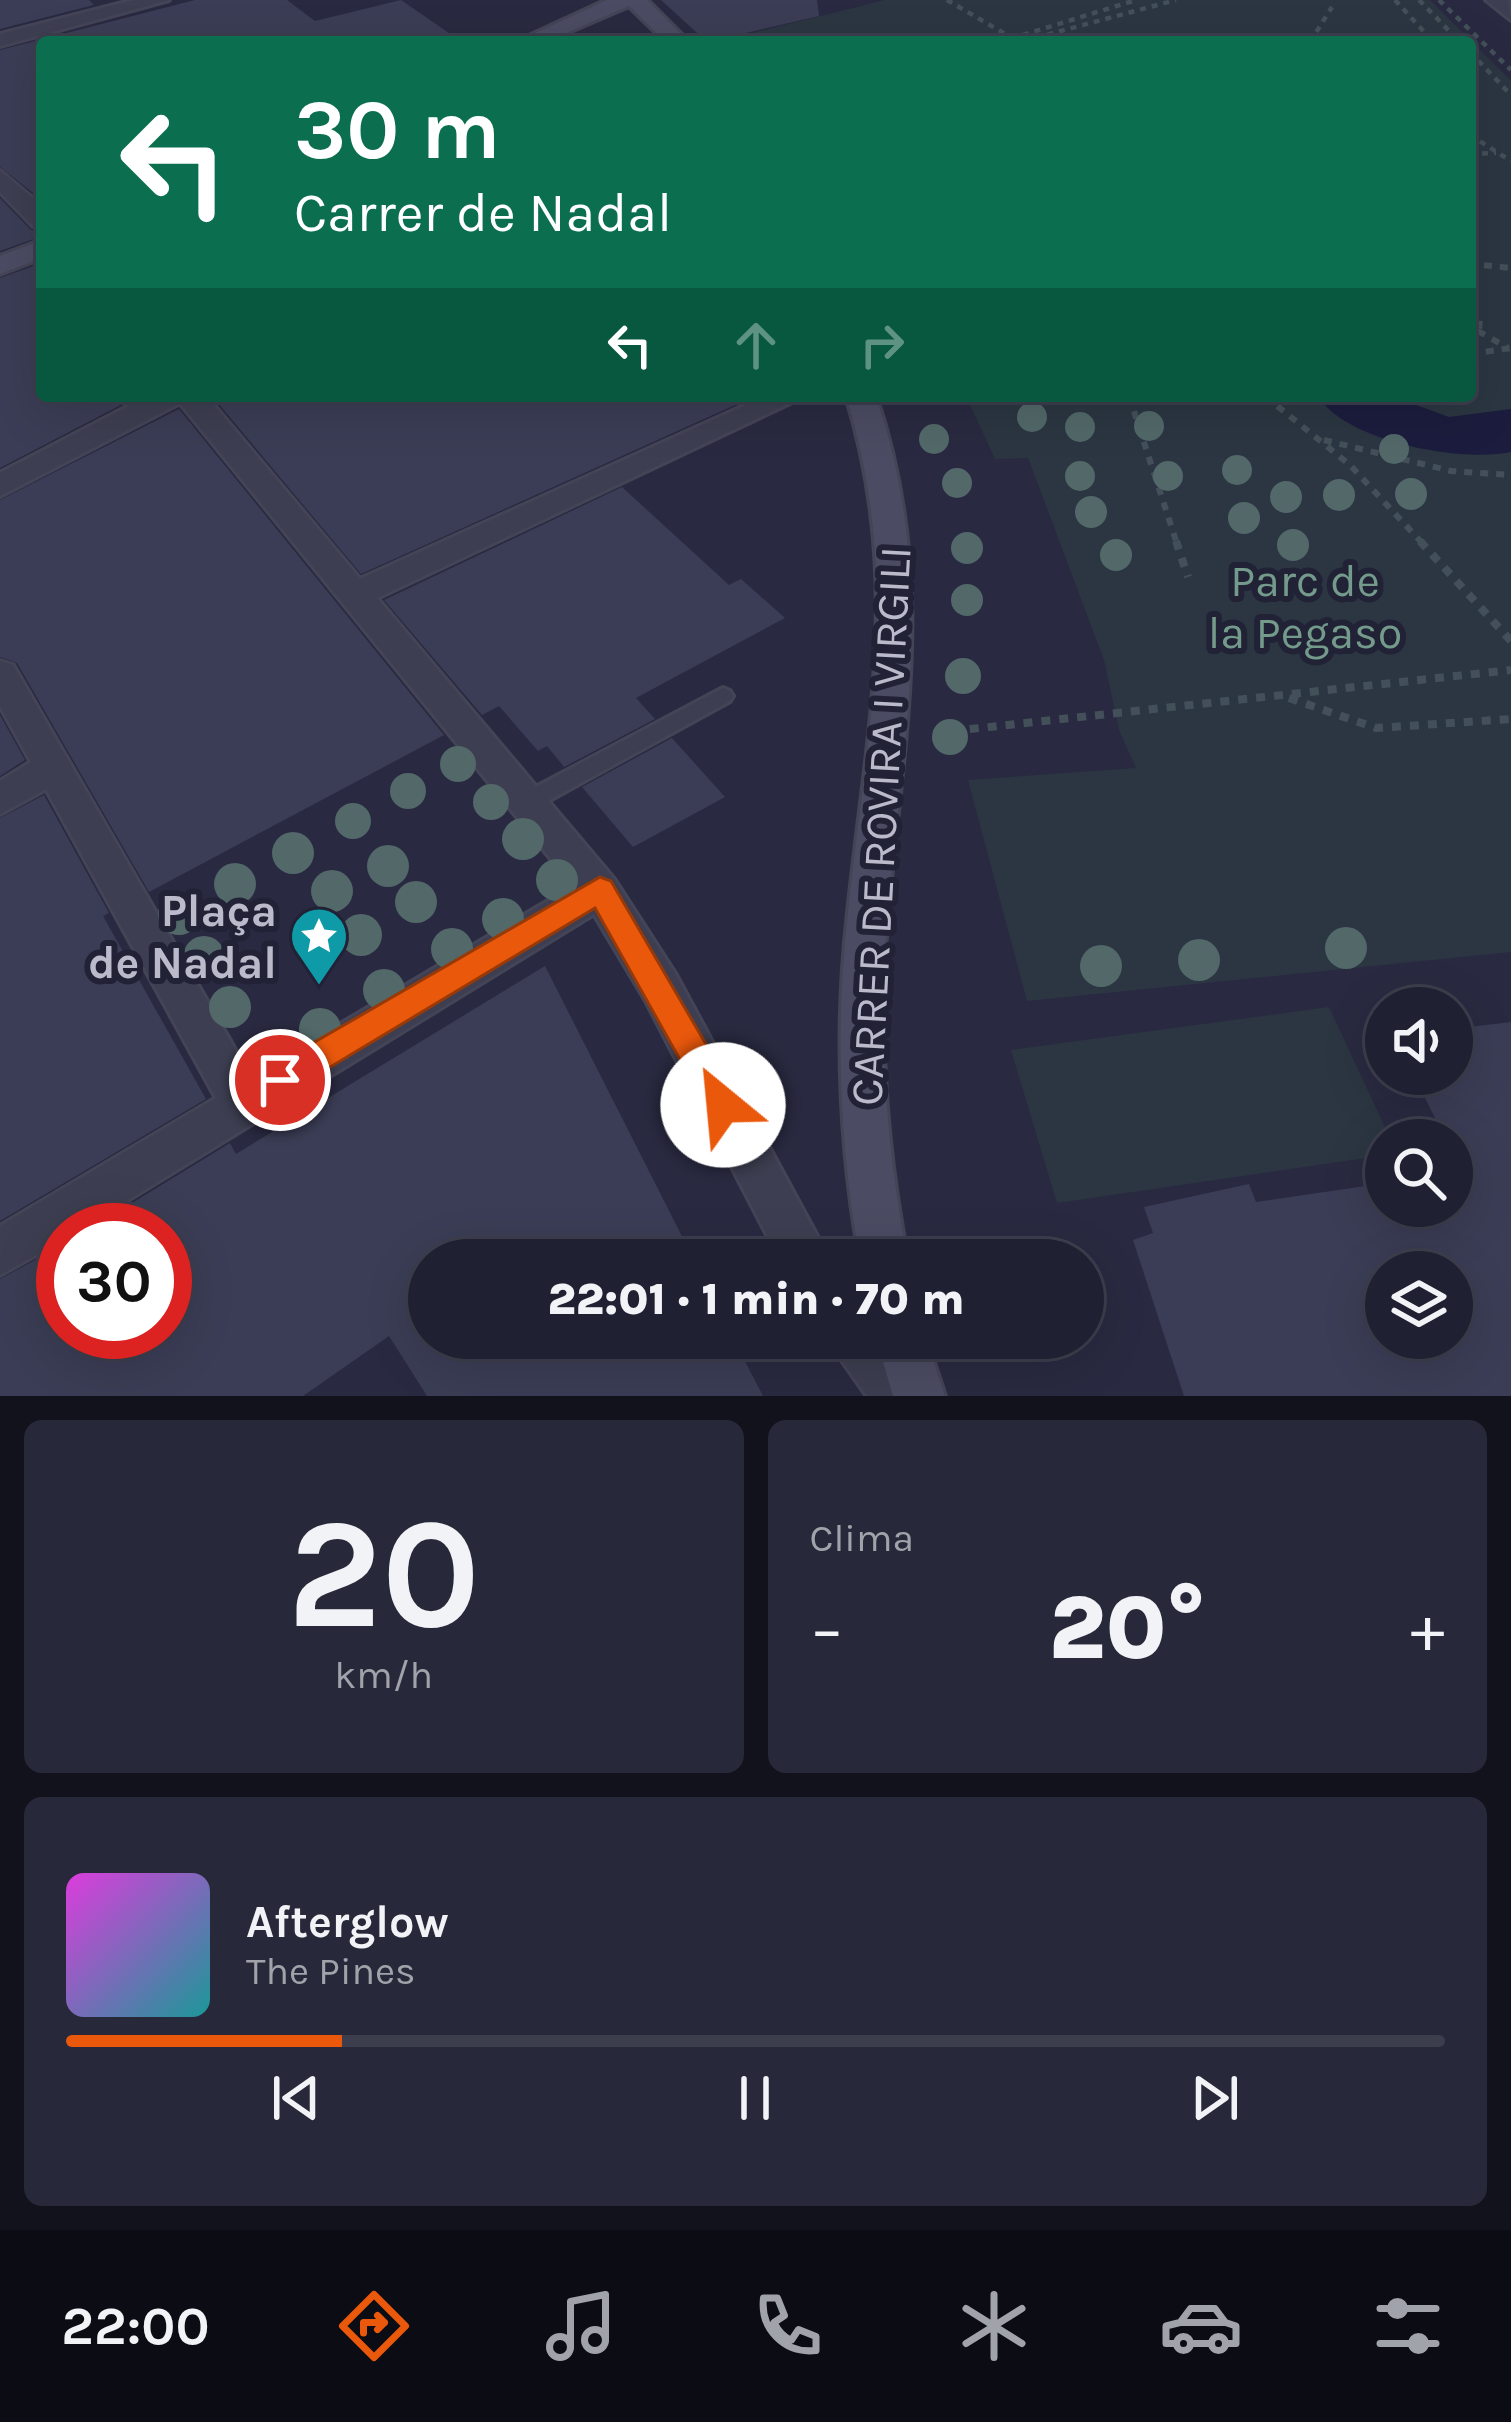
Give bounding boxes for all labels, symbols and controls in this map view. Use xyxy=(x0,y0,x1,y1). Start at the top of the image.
text: 30 m xyxy=(294,81,500,179)
icon: left xyxy=(96,84,252,240)
text: Carrer de Nadal xyxy=(294,181,672,245)
icon: left xyxy=(597,312,663,378)
icon: ahead xyxy=(723,312,789,378)
icon: right xyxy=(849,312,915,378)
street label: CARRER DE ROVIRA I VIRGILI xyxy=(840,545,922,1107)
park label: Parc de la Pegaso xyxy=(1208,555,1402,660)
place label: Plaça de Nadal xyxy=(88,885,277,989)
place icon: Plaça de Nadal xyxy=(288,905,350,987)
map controls xyxy=(1365,987,1473,1359)
button: sound xyxy=(1365,987,1473,1095)
pin xyxy=(229,1029,331,1131)
position arrow xyxy=(660,1042,786,1168)
icon: arrive xyxy=(247,1047,313,1113)
button: search xyxy=(1365,1119,1473,1227)
speed limit sign: 30 xyxy=(36,1203,192,1359)
button: layers xyxy=(1365,1251,1473,1359)
text: 22:01 · 1 min · 70 m xyxy=(547,1273,965,1325)
text: 20 xyxy=(287,1483,480,1665)
text: Clima xyxy=(810,1515,914,1561)
text: 20° xyxy=(1049,1575,1206,1681)
text: − xyxy=(810,1590,844,1668)
text: + xyxy=(1410,1590,1445,1668)
text: km/h xyxy=(334,1652,433,1698)
text: Afterglow xyxy=(246,1896,449,1948)
text: The Pines xyxy=(246,1948,416,1994)
icon: previous xyxy=(263,2065,329,2131)
icon: pause xyxy=(722,2065,788,2131)
icon: next xyxy=(1182,2065,1248,2131)
icon: directions xyxy=(332,2284,416,2368)
icon: music xyxy=(539,2284,623,2368)
icon: phone xyxy=(746,2284,830,2368)
icon: climate xyxy=(952,2284,1036,2368)
icon: car xyxy=(1159,2284,1243,2368)
icon: filters xyxy=(1366,2284,1450,2368)
text: 22:00 xyxy=(61,2294,210,2358)

